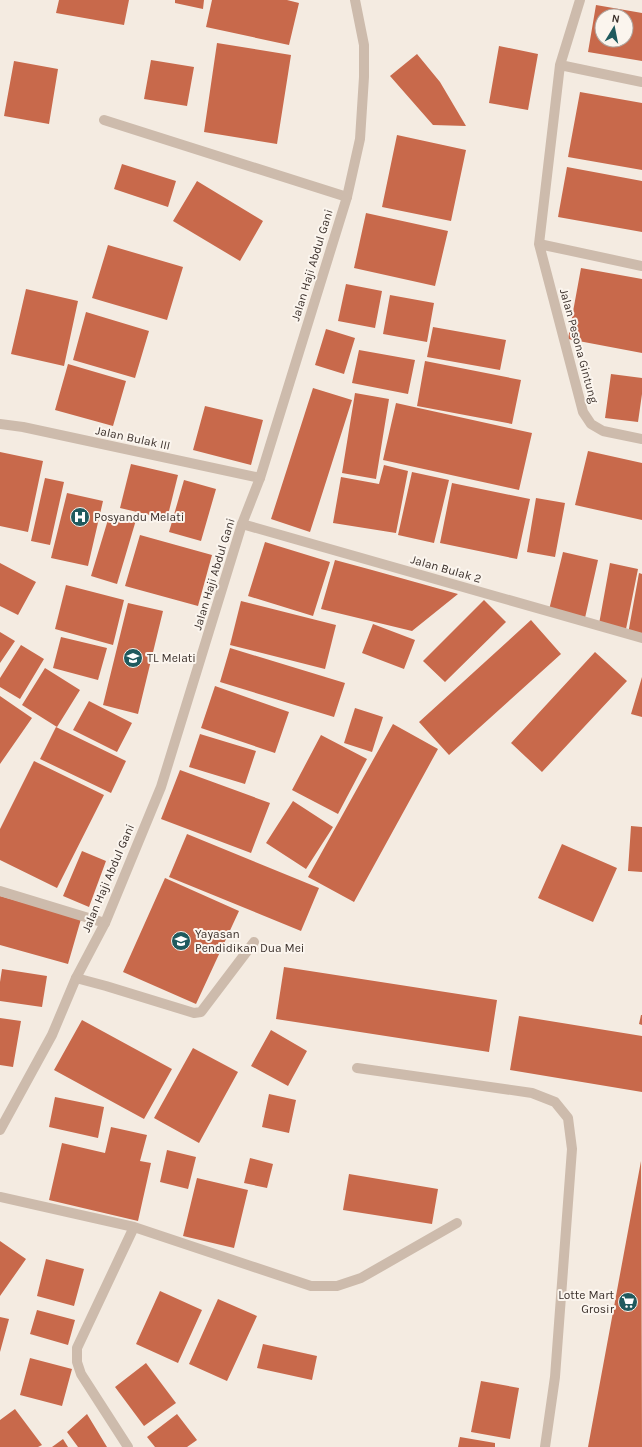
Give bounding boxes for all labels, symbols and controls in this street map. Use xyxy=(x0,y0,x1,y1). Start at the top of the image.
north arrow xyxy=(594,8,634,48)
text: N xyxy=(611,12,621,26)
street label: Jalan Haji Abdul Gani xyxy=(288,207,336,323)
street label: Jalan Pesona Gintung xyxy=(557,287,601,405)
street label: Jalan Bulak III xyxy=(94,423,172,453)
hospital icon: Posyandu Melati xyxy=(69,506,91,528)
place label: Posyandu Melati xyxy=(94,510,184,524)
street label: Jalan Haji Abdul Gani xyxy=(190,516,238,632)
street label: Jalan Bulak 2 xyxy=(409,552,483,586)
school or university icon: TL Melati xyxy=(122,647,144,669)
place label: TL Melati xyxy=(147,651,196,665)
street label: Jalan Haji Abdul Gani xyxy=(79,822,137,934)
place label: Yayasan Pendidikan Dua Mei xyxy=(195,927,304,955)
school or university icon: Yayasan Pendidikan Dua Mei xyxy=(170,930,192,952)
place label: Lotte Mart Grosir xyxy=(558,1288,615,1316)
supermarket icon: Lotte Mart Grosir xyxy=(617,1291,639,1313)

